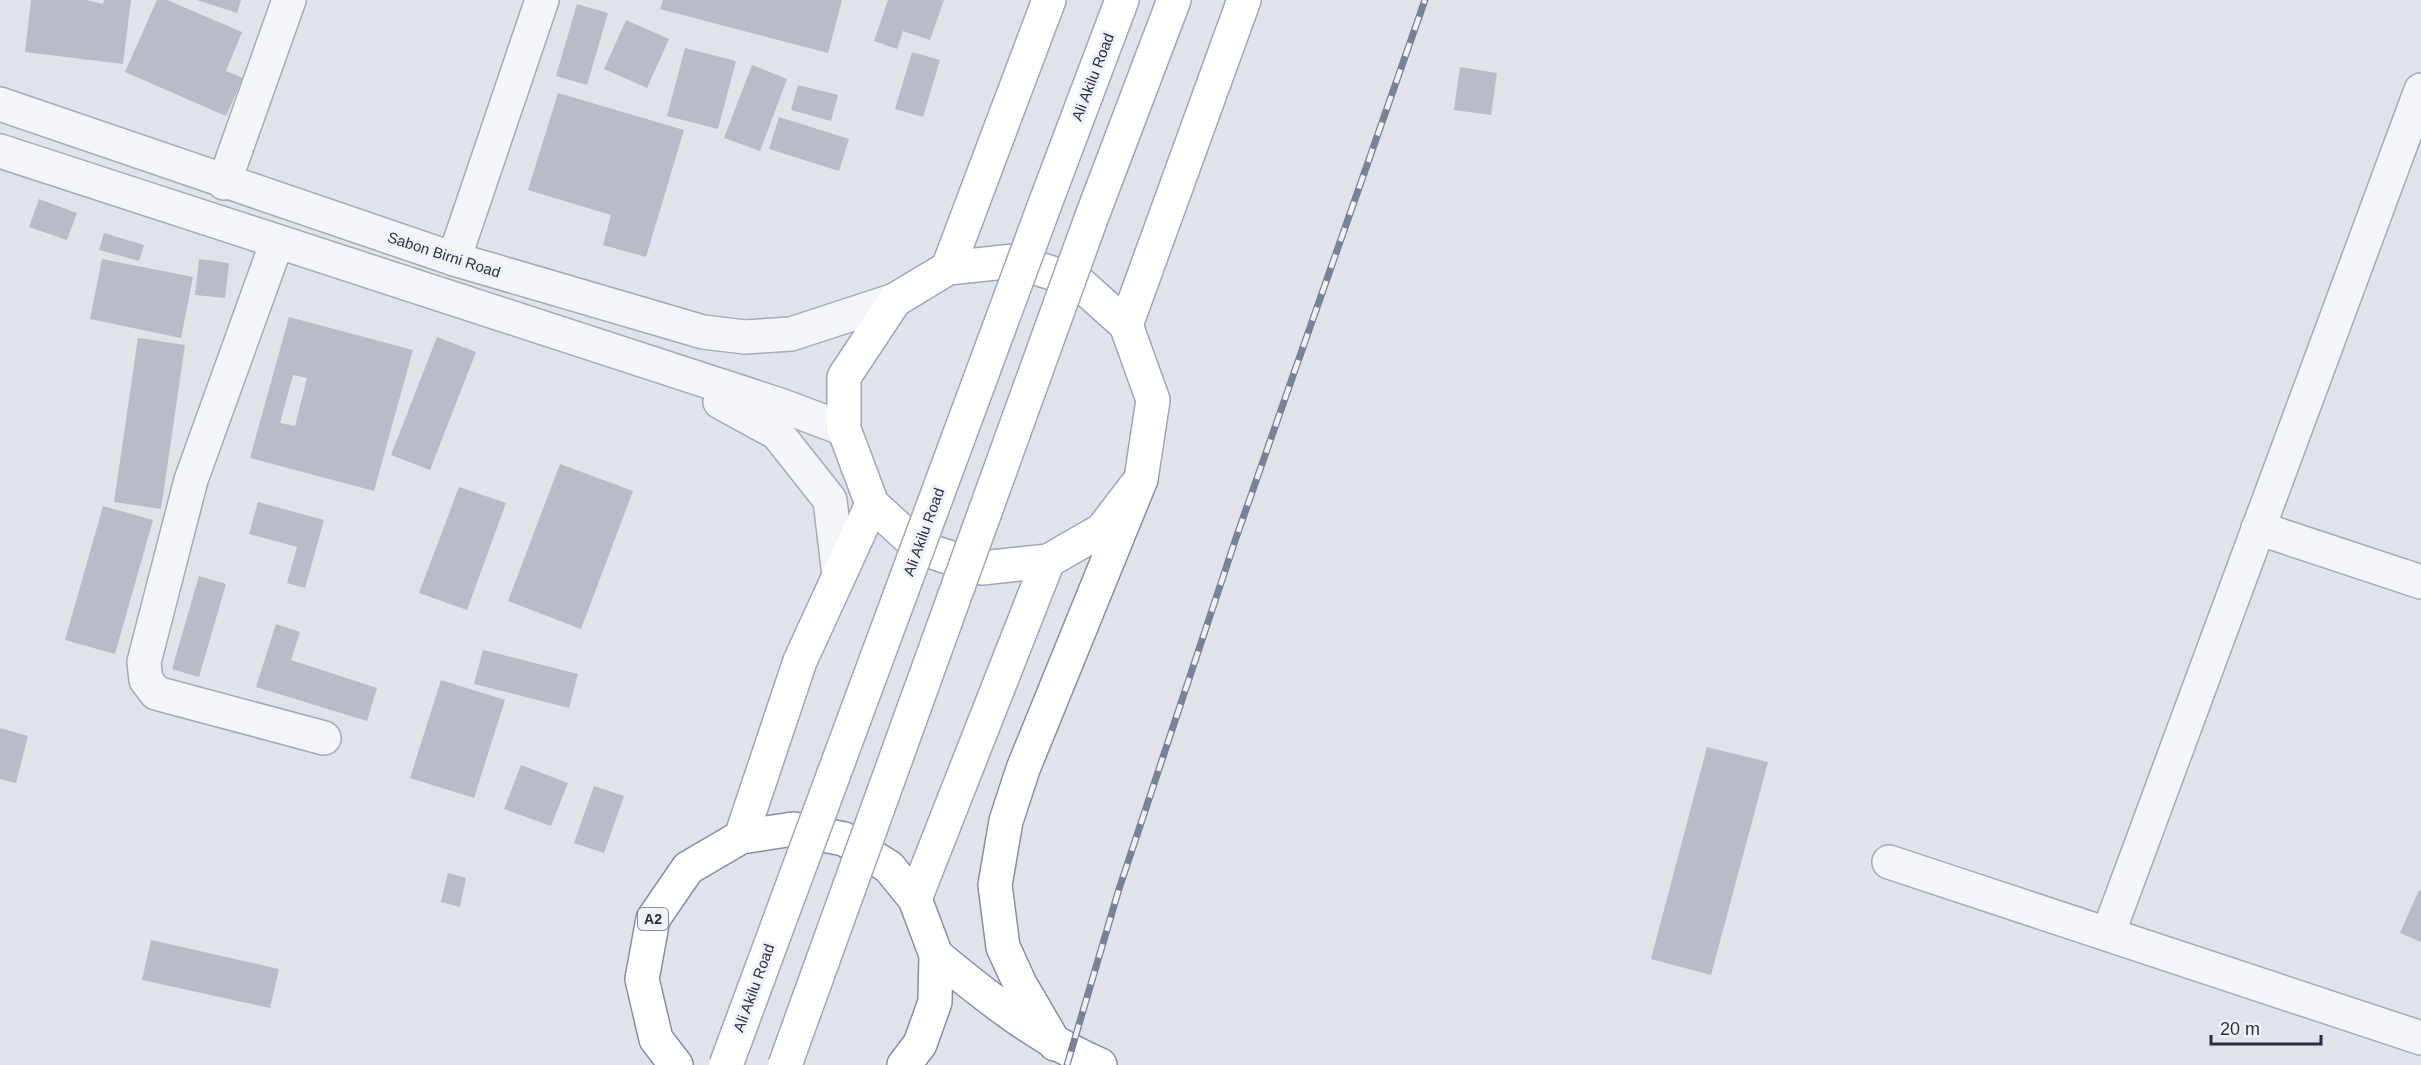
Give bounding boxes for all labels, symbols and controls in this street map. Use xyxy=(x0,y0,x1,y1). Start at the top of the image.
street label: Ali Akilu Road xyxy=(1068,31,1117,123)
street label: Sabon Birni Road xyxy=(386,228,503,281)
street label: Ali Akilu Road xyxy=(900,485,947,578)
road number: A2 xyxy=(638,908,668,930)
street label: Ali Akilu Road xyxy=(730,941,777,1034)
scale bar xyxy=(2211,1008,2320,1046)
text: 20 m xyxy=(2220,1019,2260,1039)

